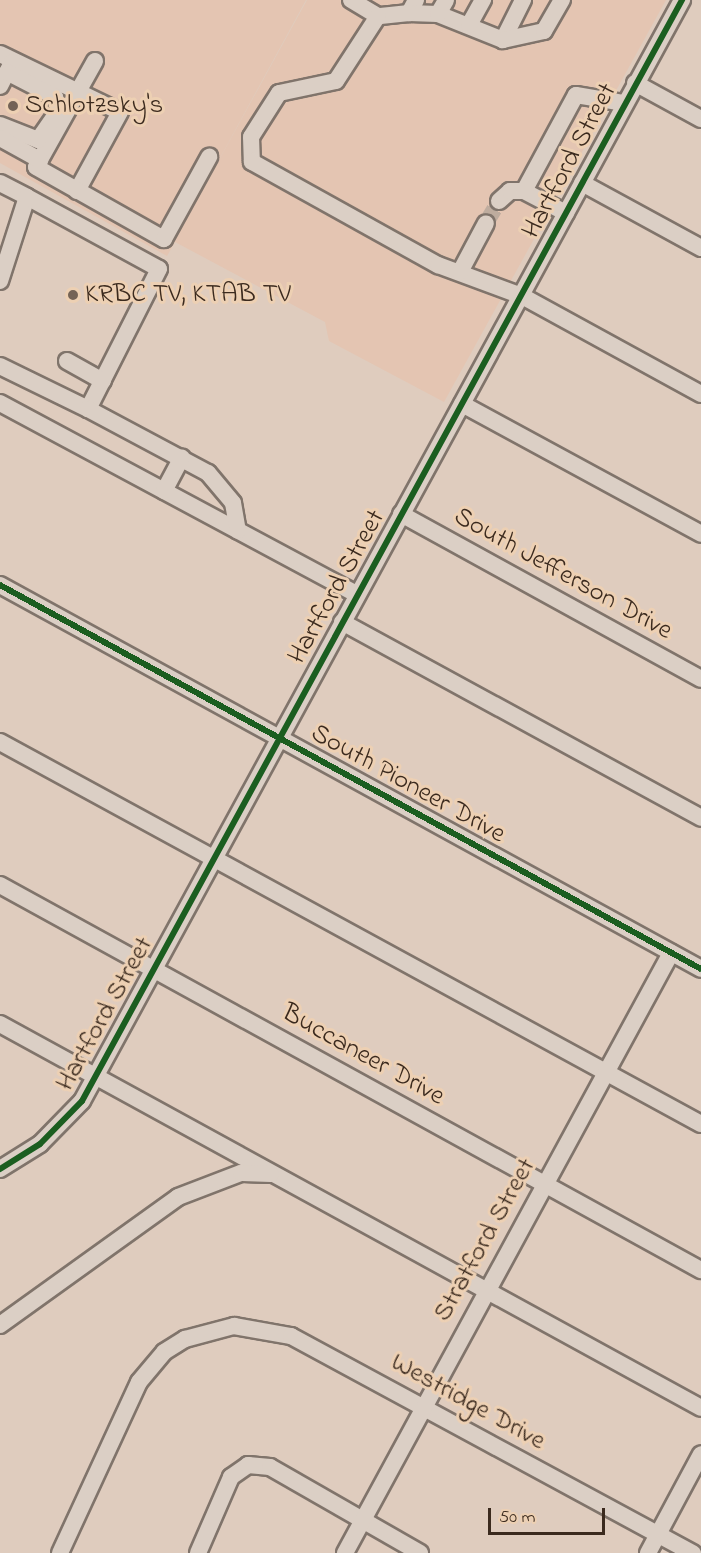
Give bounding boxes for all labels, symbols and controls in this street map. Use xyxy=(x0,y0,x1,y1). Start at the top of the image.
street label: Hartford Street xyxy=(516,78,624,244)
place label: Schlotzsky's xyxy=(25,90,163,122)
marker: Schlotzsky's xyxy=(6,99,20,113)
place label: KRBC TV, KTAB TV xyxy=(85,279,291,311)
marker: KRBC TV, KTAB TV xyxy=(66,288,80,302)
street label: South Jefferson Drive xyxy=(448,501,678,647)
street label: Hartford Street xyxy=(281,504,393,670)
street label: South Pioneer Drive xyxy=(305,717,511,851)
street label: Hartford Street xyxy=(49,931,161,1097)
street label: Buccaneer Drive xyxy=(276,997,450,1113)
street label: Stratford Street xyxy=(427,1153,543,1327)
street label: Westridge Drive xyxy=(385,1346,551,1458)
scale bar xyxy=(491,1496,608,1534)
text: 50 m xyxy=(499,1505,536,1531)

